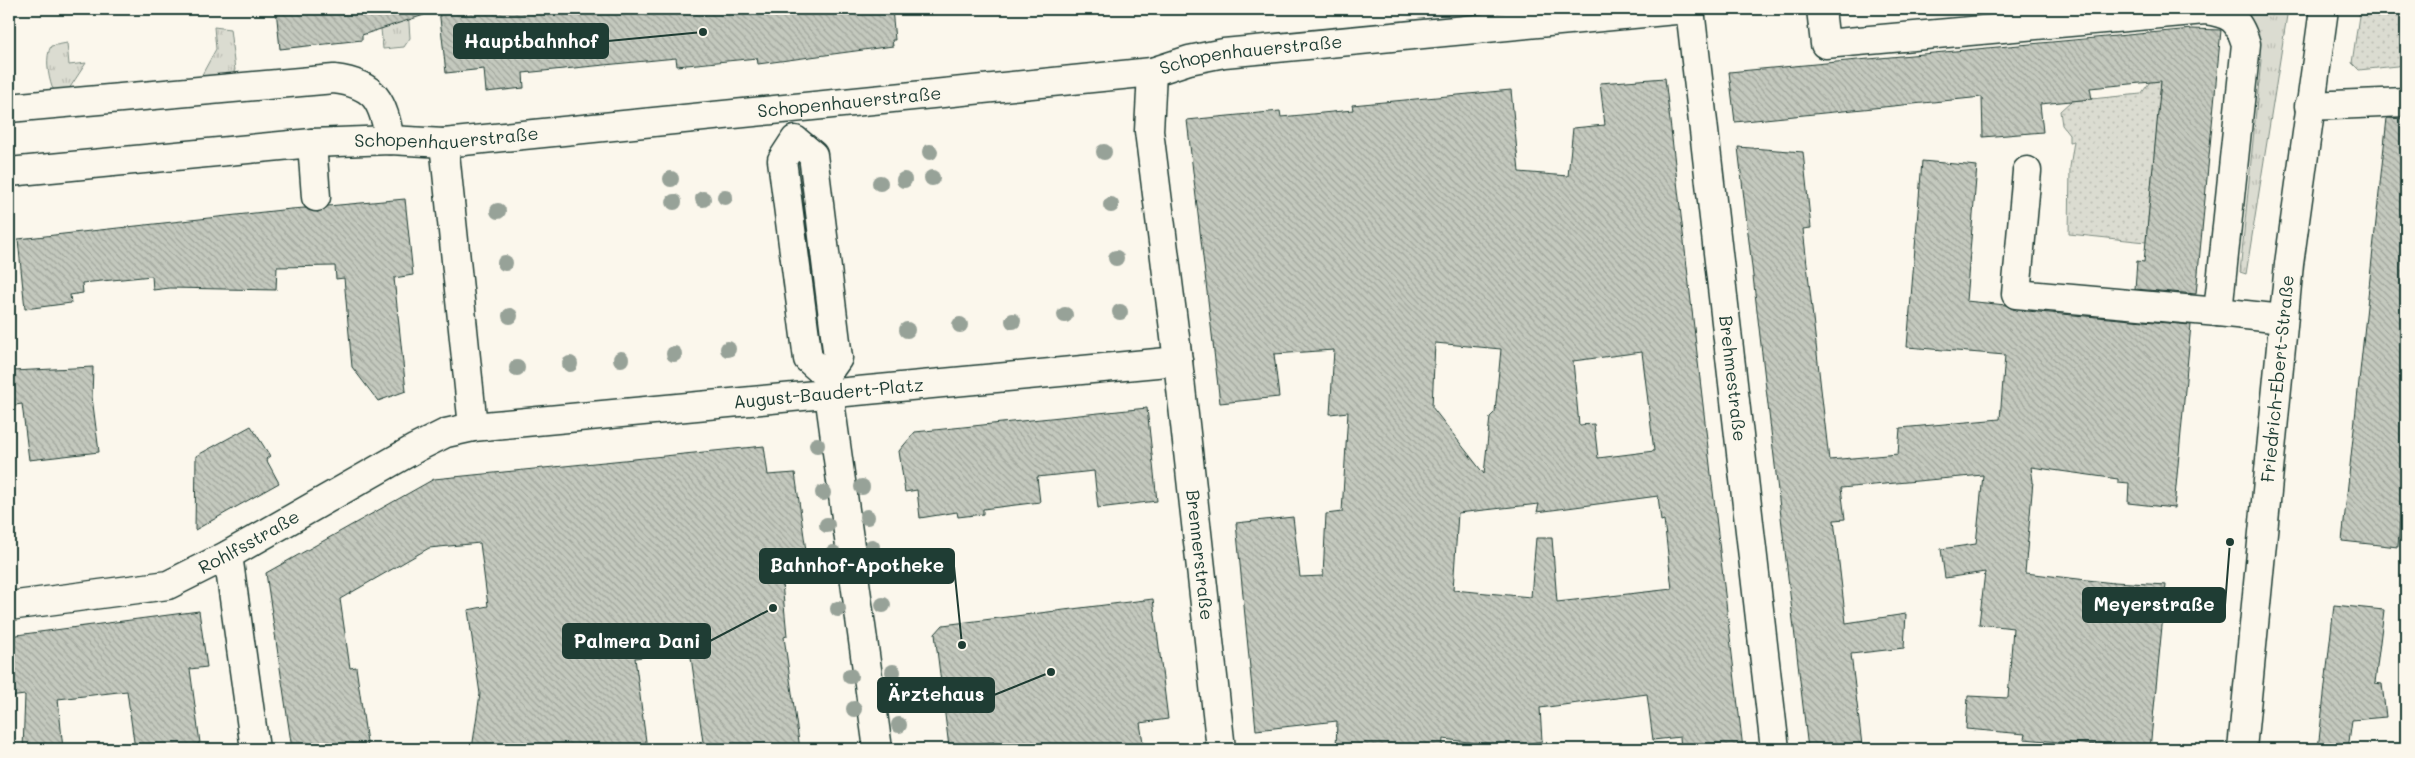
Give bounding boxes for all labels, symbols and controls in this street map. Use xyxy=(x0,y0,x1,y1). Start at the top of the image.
callout: Hauptbahnhof xyxy=(454,24,608,58)
text: Hauptbahnhof xyxy=(464,28,599,53)
street label: Schopenhauerstraße xyxy=(1156,29,1343,80)
street label: Schopenhauerstraße xyxy=(756,80,942,123)
street label: Schopenhauerstraße xyxy=(354,121,539,154)
street label: Friedrich-Ebert-Straße xyxy=(2255,274,2299,484)
street label: Brehmestraße xyxy=(1714,314,1753,443)
street label: August-Baudert-Platz xyxy=(732,372,925,414)
street label: Brennerstraße xyxy=(1181,488,1220,621)
street label: Rohlfsstraße xyxy=(194,504,304,579)
callout: Bahnhof-Apotheke xyxy=(760,549,954,583)
text: Bahnhof-Apotheke xyxy=(770,552,944,577)
callout: Meyerstraße xyxy=(2083,588,2225,622)
text: Meyerstraße xyxy=(2093,591,2215,616)
callout: Palmera Dani xyxy=(563,624,710,658)
text: Palmera Dani xyxy=(573,628,701,653)
callout: Ärztehaus xyxy=(878,678,994,712)
text: Ärztehaus xyxy=(888,681,984,706)

